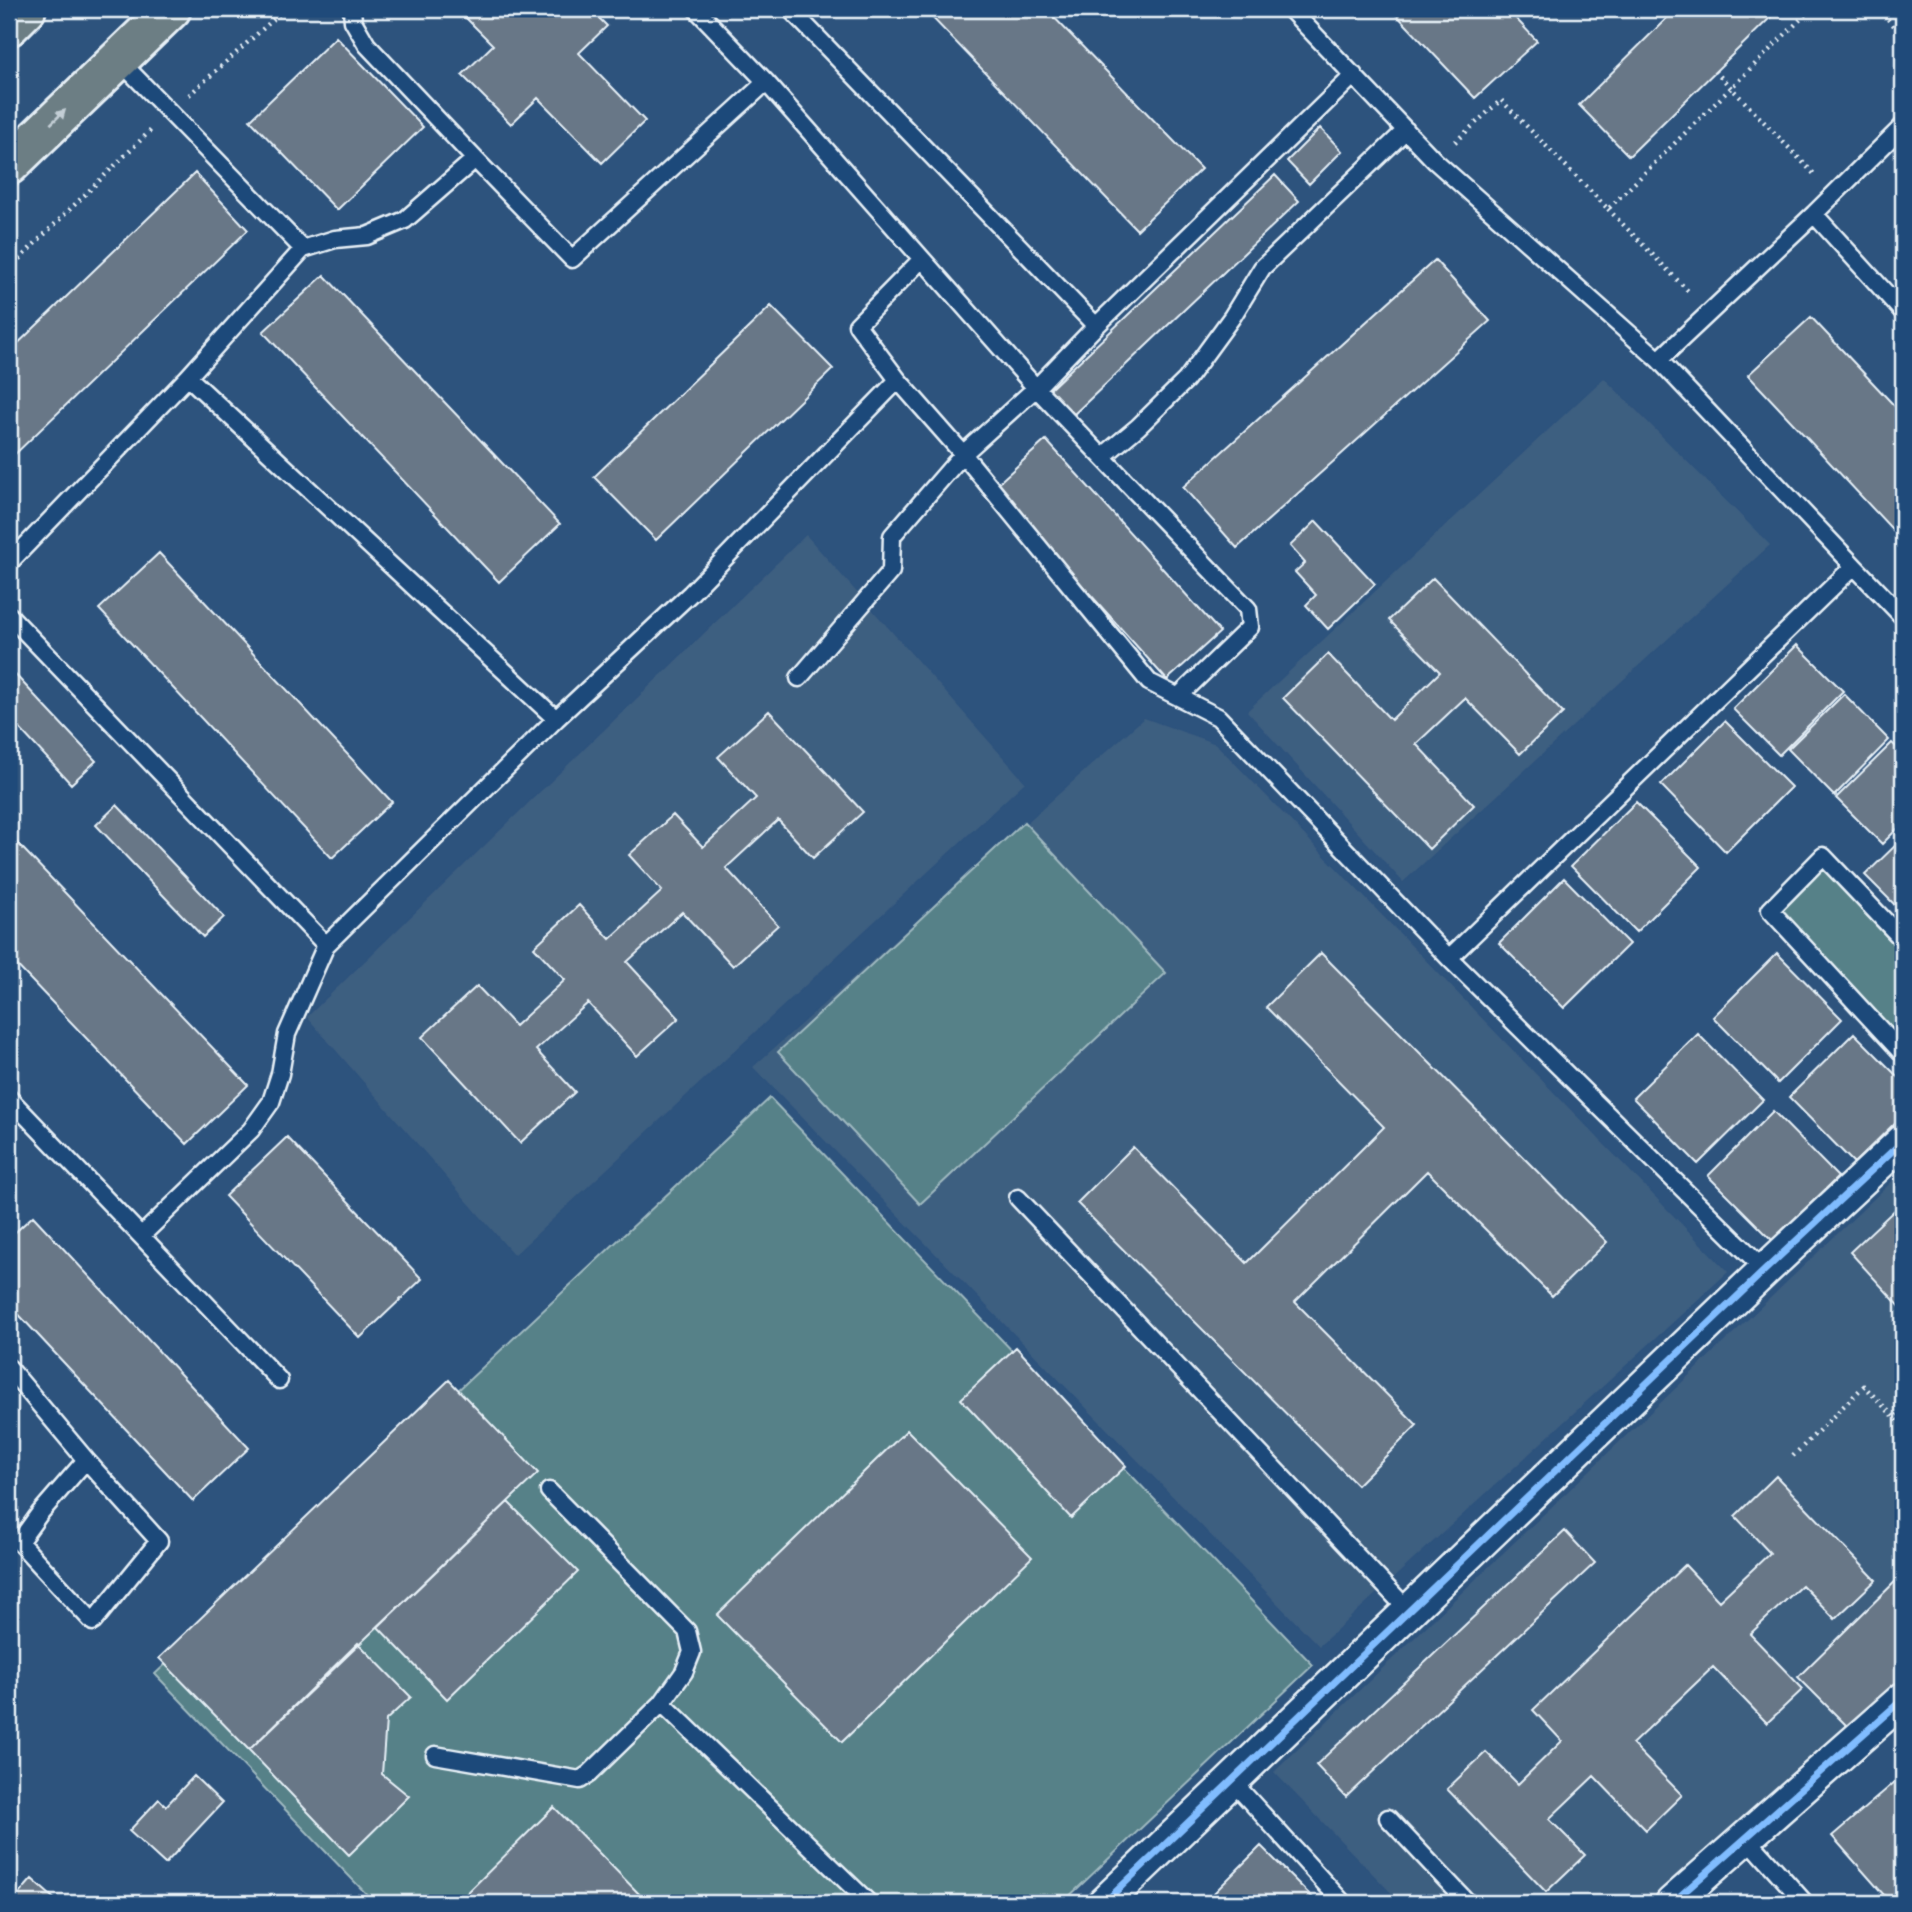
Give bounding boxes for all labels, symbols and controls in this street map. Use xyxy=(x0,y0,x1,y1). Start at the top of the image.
one-way arrow xyxy=(49,110,66,126)

